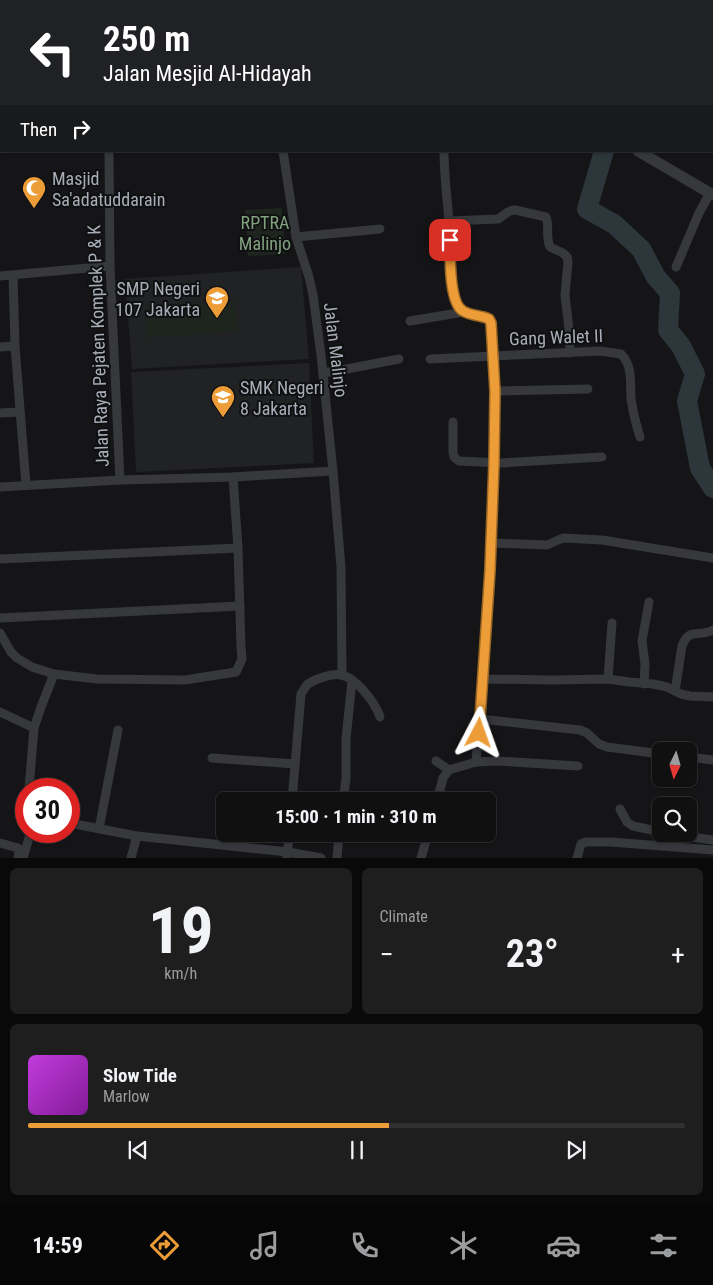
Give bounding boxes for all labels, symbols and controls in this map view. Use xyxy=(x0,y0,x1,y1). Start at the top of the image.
text: 250 m xyxy=(103,19,190,60)
icon: left xyxy=(20,20,85,85)
text: Jalan Mesjid Al-Hidayah xyxy=(103,61,312,86)
icon: right xyxy=(67,115,95,143)
text: Then xyxy=(20,118,57,141)
place label: Masjid Sa'adatuddarain xyxy=(52,168,165,210)
mosque icon: Masjid Sa'adatuddarain xyxy=(21,175,47,209)
park label: RPTRA Malinjo xyxy=(239,212,291,254)
pin xyxy=(429,219,471,261)
street label: Jalan Raya Pejaten Komplek P & K xyxy=(83,224,113,467)
icon: arrive xyxy=(436,226,464,254)
place label: SMP Negeri 107 Jakarta xyxy=(115,278,200,320)
school or university icon: SMP Negeri 107 Jakarta xyxy=(204,285,230,319)
street label: Jalan Malinjo xyxy=(320,301,352,399)
street label: Gang Walet II xyxy=(509,325,603,349)
place label: SMK Negeri 8 Jakarta xyxy=(240,377,323,419)
school or university icon: SMK Negeri 8 Jakarta xyxy=(210,384,236,418)
position arrow xyxy=(452,706,504,758)
north arrow xyxy=(652,742,698,788)
map controls xyxy=(652,742,697,842)
speed limit sign: 30 xyxy=(15,778,80,843)
button: search xyxy=(652,797,697,842)
text: 15:00 · 1 min · 310 m xyxy=(275,805,437,828)
text: 19 xyxy=(148,893,214,969)
text: Climate xyxy=(380,907,428,926)
text: 23° xyxy=(506,932,559,976)
text: − xyxy=(380,938,394,971)
text: + xyxy=(671,938,685,971)
text: km/h xyxy=(164,964,197,983)
text: Slow Tide xyxy=(103,1064,177,1087)
text: Marlow xyxy=(103,1087,150,1106)
icon: previous xyxy=(124,1136,152,1164)
icon: pause xyxy=(343,1136,371,1164)
icon: next xyxy=(562,1136,590,1164)
icon: directions xyxy=(147,1228,182,1263)
icon: music xyxy=(247,1228,282,1263)
icon: phone xyxy=(347,1228,382,1263)
icon: climate xyxy=(446,1228,481,1263)
icon: car xyxy=(546,1228,581,1263)
icon: filters xyxy=(646,1228,681,1263)
text: 14:59 xyxy=(32,1233,83,1258)

